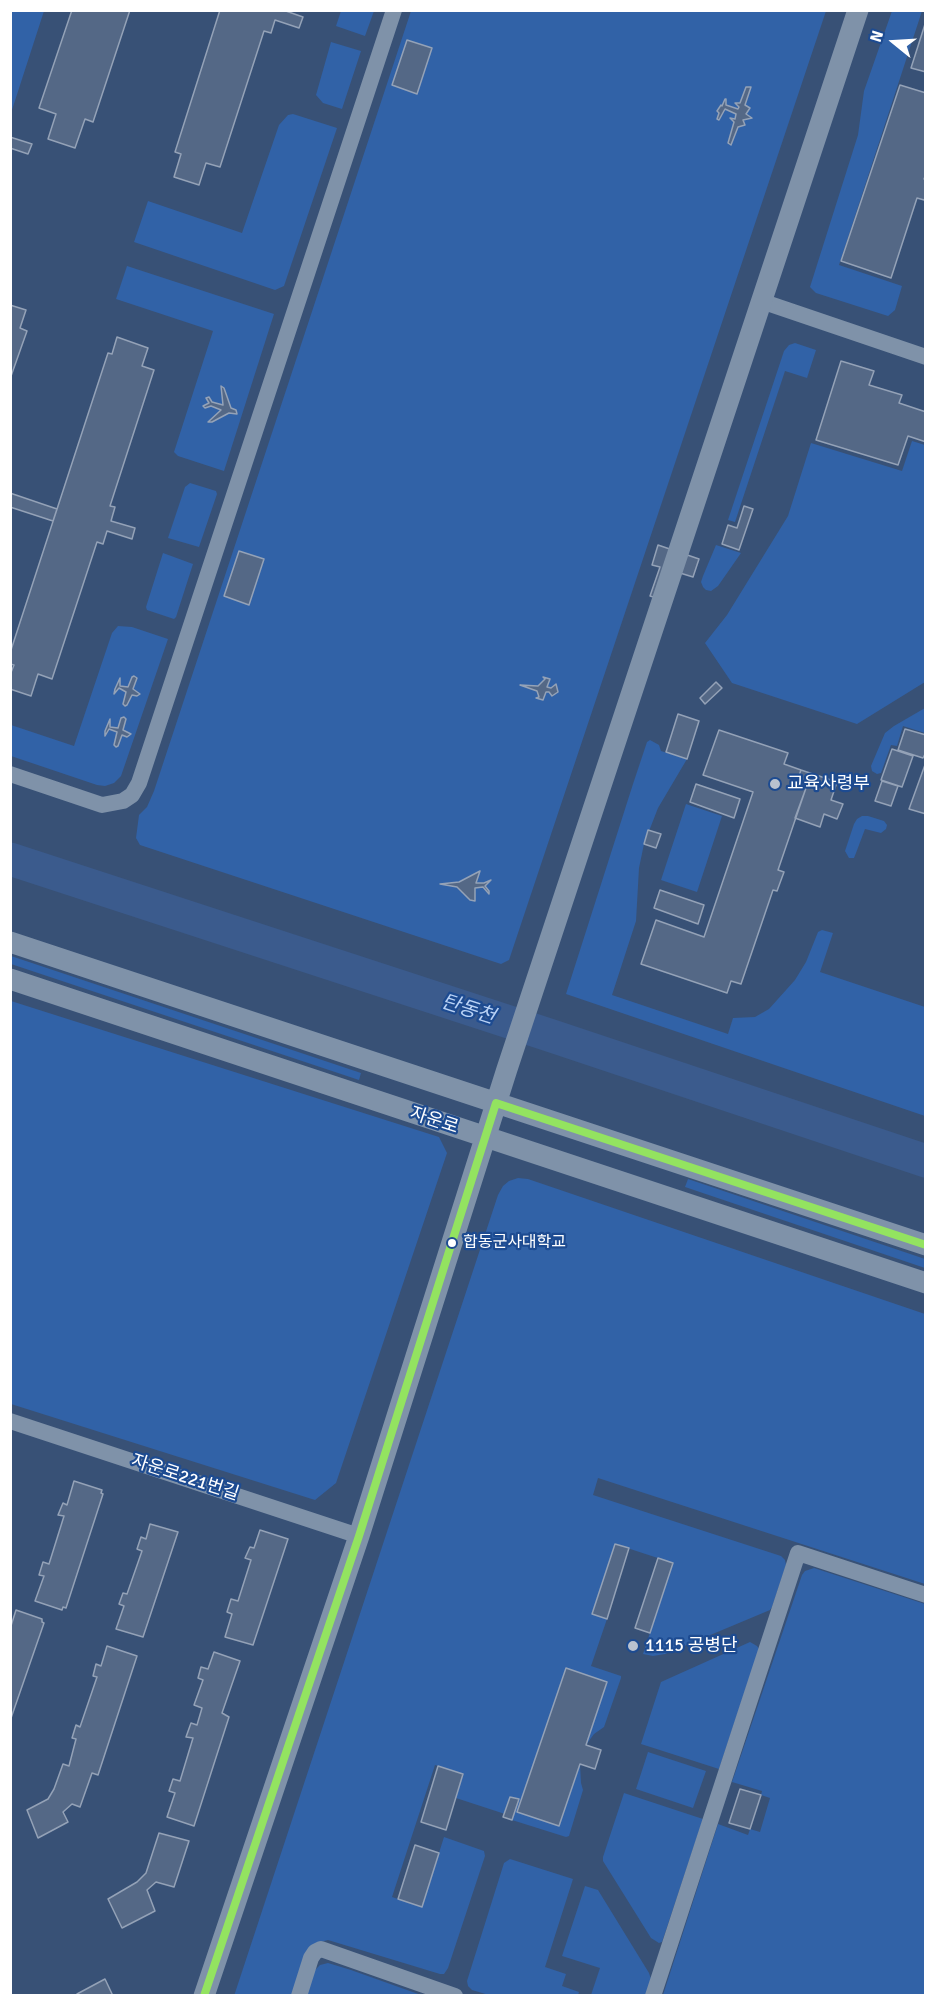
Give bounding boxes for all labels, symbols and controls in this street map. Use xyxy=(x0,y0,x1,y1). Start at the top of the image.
north arrow xyxy=(864,12,924,72)
text: N xyxy=(866,28,888,45)
place label: 교육사령부 xyxy=(787,773,870,795)
marker: 교육사령부 xyxy=(768,777,782,791)
water label: 탄동천 xyxy=(438,990,498,1030)
street label: 자운로 xyxy=(407,1103,461,1139)
place label: 합동군사대학교 xyxy=(463,1233,566,1253)
marker: 합동군사대학교 xyxy=(446,1237,458,1249)
street label: 자운로221번길 xyxy=(128,1450,242,1506)
place label: 1115 공병단 xyxy=(645,1635,738,1657)
marker: 1115 공병단 xyxy=(626,1639,640,1653)

